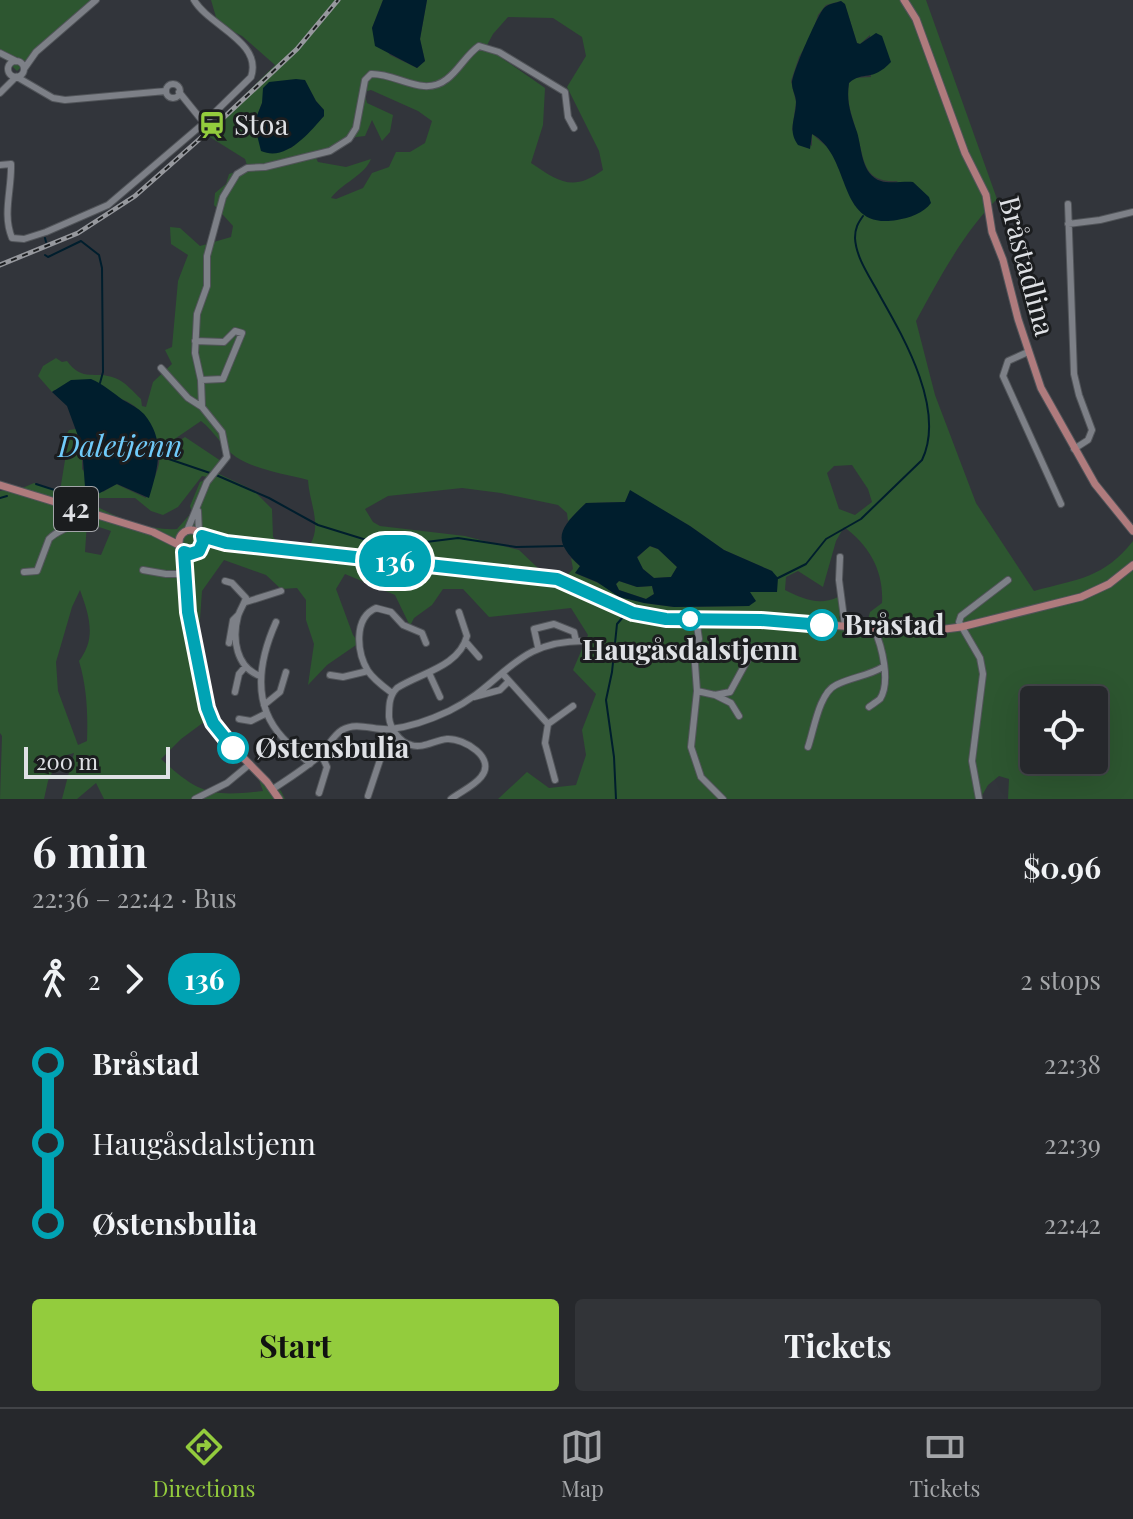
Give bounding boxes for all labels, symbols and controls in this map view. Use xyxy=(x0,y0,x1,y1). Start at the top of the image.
place label: Stoa xyxy=(234,105,288,142)
station icon: Stoa xyxy=(197,110,227,140)
street label: Bråstadlina xyxy=(992,192,1065,340)
water label: Daletjenn xyxy=(57,425,182,465)
road number: 42 xyxy=(54,487,98,531)
line badge: 136 xyxy=(349,535,441,587)
text: 136 xyxy=(375,542,415,579)
place label: Bråstad xyxy=(844,605,945,642)
marker: Haugåsdalstjenn xyxy=(679,608,701,630)
marker: Bråstad xyxy=(807,610,837,640)
place label: Haugåsdalstjenn xyxy=(582,630,798,667)
map controls xyxy=(1020,686,1108,774)
button: locate xyxy=(1020,686,1108,774)
place label: Østensbulia xyxy=(255,728,410,765)
marker: Østensbulia xyxy=(218,733,248,763)
scale bar xyxy=(24,743,170,779)
text: 200 m xyxy=(36,746,98,776)
text: 6 min xyxy=(32,820,148,879)
text: $0.96 xyxy=(1023,847,1101,887)
text: 22:36 – 22:42 · Bus xyxy=(32,880,237,915)
icon: walk xyxy=(32,957,76,1001)
icon: forward xyxy=(112,957,156,1001)
text: 136 xyxy=(184,960,224,997)
text: 2 xyxy=(88,962,100,997)
text: 2 stops xyxy=(1020,962,1101,997)
text: Bråstad xyxy=(92,1043,200,1083)
text: 22:38 xyxy=(1044,1046,1101,1081)
text: Haugåsdalstjenn xyxy=(92,1123,316,1163)
text: 22:39 xyxy=(1044,1126,1101,1161)
text: Østensbulia xyxy=(92,1203,257,1243)
text: 22:42 xyxy=(1044,1206,1101,1241)
button: Start xyxy=(32,1299,559,1391)
button: Tickets xyxy=(575,1299,1101,1391)
tab: Directions xyxy=(153,1425,255,1503)
tab: Map xyxy=(560,1425,604,1503)
tab: Tickets xyxy=(909,1425,980,1503)

